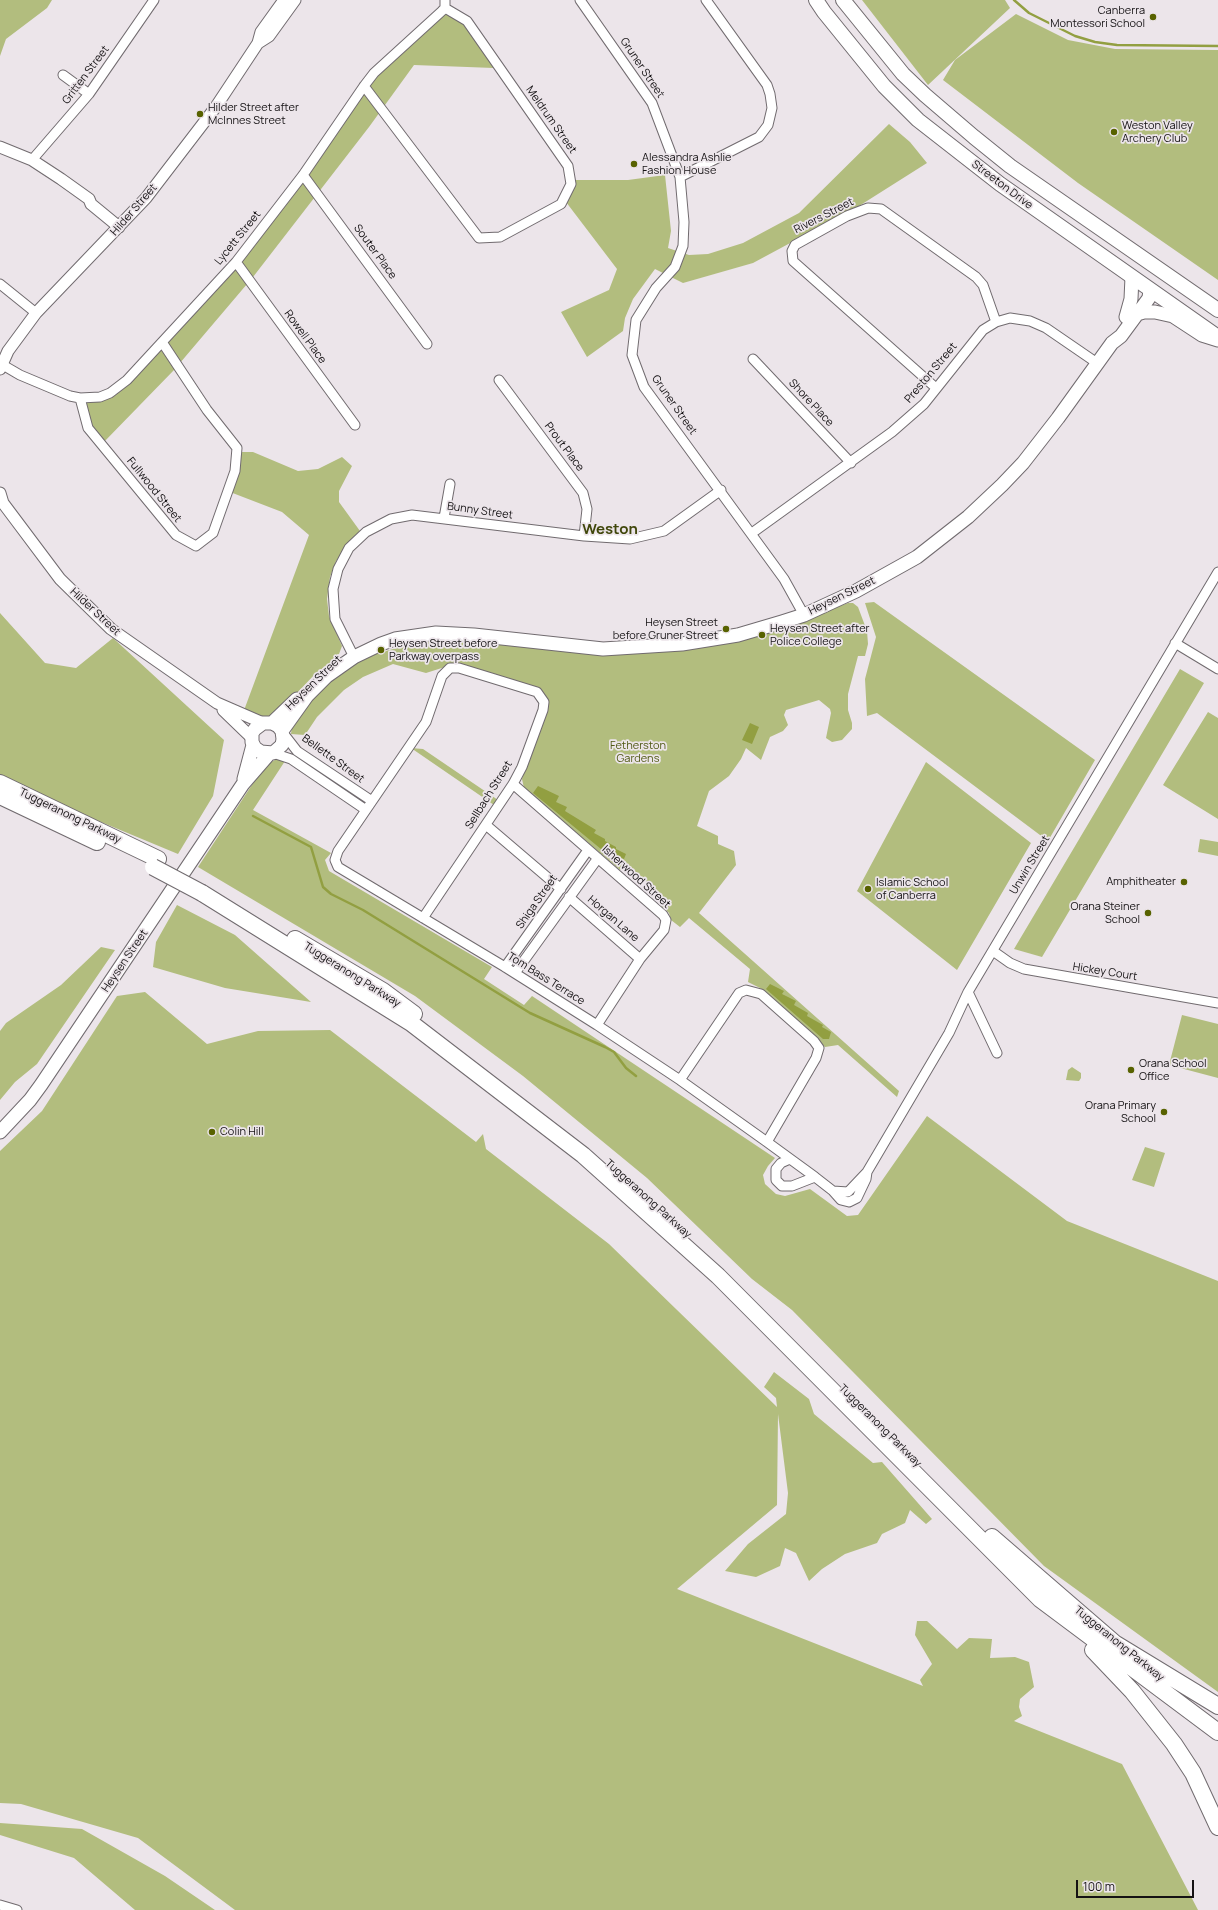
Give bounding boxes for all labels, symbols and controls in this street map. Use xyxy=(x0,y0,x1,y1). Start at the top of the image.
place label: Canberra Montessori School xyxy=(1050,4,1145,30)
marker: Canberra Montessori School xyxy=(1148,12,1158,22)
street label: Gruner Street xyxy=(617,35,667,101)
street label: Gritten Street xyxy=(60,43,112,107)
street label: Meldrum Street xyxy=(523,84,579,156)
place label: Hilder Street after McInnes Street xyxy=(208,101,299,127)
marker: Hilder Street after McInnes Street xyxy=(195,109,205,119)
place label: Weston Valley Archery Club xyxy=(1122,119,1193,145)
marker: Weston Valley Archery Club xyxy=(1109,127,1119,137)
place label: Alessandra Ashlie Fashion House xyxy=(642,151,732,177)
street label: Streeton Drive xyxy=(969,158,1035,212)
marker: Alessandra Ashlie Fashion House xyxy=(629,159,639,169)
street label: Hilder Street xyxy=(108,181,160,239)
street label: Rivers Street xyxy=(792,195,856,237)
street label: Lycett Street xyxy=(212,208,264,268)
street label: Souter Place xyxy=(351,222,399,282)
street label: Rowell Place xyxy=(281,308,329,366)
street label: Preston Street xyxy=(902,340,960,406)
street label: Gruner Street xyxy=(649,373,699,437)
street label: Shore Place xyxy=(786,377,836,429)
street label: Prout Place xyxy=(541,420,587,474)
street label: Fullwood Street xyxy=(124,455,184,525)
street label: Bunny Street xyxy=(446,500,514,522)
district label: Weston xyxy=(582,521,638,539)
street label: Heysen Street xyxy=(806,574,878,618)
street label: Hilder Street xyxy=(67,585,123,639)
place label: Heysen Street before Gruner Street xyxy=(613,616,718,642)
place label: Heysen Street after Police College xyxy=(770,622,870,648)
marker: Heysen Street before Gruner Street xyxy=(721,624,731,634)
marker: Heysen Street after Police College xyxy=(757,630,767,640)
place label: Heysen Street before Parkway overpass xyxy=(389,637,497,663)
marker: Heysen Street before Parkway overpass xyxy=(376,645,386,655)
street label: Heysen Street xyxy=(283,653,345,713)
street label: Bellette Street xyxy=(299,732,367,786)
park label: Fetherston Gardens xyxy=(610,739,666,765)
street label: Sellbach Street xyxy=(463,758,515,832)
street label: Tuggeranong Parkway xyxy=(17,786,123,846)
street label: Unwin Street xyxy=(1007,833,1053,897)
street label: Isherwood Street xyxy=(599,843,673,911)
street label: Shiga Street xyxy=(514,872,560,932)
place label: Amphitheater xyxy=(1106,875,1176,889)
place label: Islamic School of Canberra xyxy=(876,876,948,902)
marker: Amphitheater xyxy=(1179,877,1189,887)
marker: Islamic School of Canberra xyxy=(863,884,873,894)
street label: Horgan Lane xyxy=(585,893,641,945)
place label: Orana Steiner School xyxy=(1070,900,1140,926)
marker: Orana Steiner School xyxy=(1143,908,1153,918)
street label: Heysen Street xyxy=(99,927,151,995)
street label: Tuggeranong Parkway xyxy=(301,940,403,1010)
street label: Tom Bass Terrace xyxy=(505,950,587,1008)
street label: Hickey Court xyxy=(1072,960,1138,984)
place label: Orana School Office xyxy=(1139,1057,1207,1083)
marker: Orana School Office xyxy=(1126,1065,1136,1075)
place label: Orana Primary School xyxy=(1085,1099,1156,1125)
marker: Orana Primary School xyxy=(1159,1107,1169,1117)
place label: Colin Hill xyxy=(220,1125,263,1139)
marker: Colin Hill xyxy=(207,1127,217,1137)
street label: Tuggeranong Parkway xyxy=(602,1157,694,1241)
street label: Tuggeranong Parkway xyxy=(836,1382,924,1470)
street label: Tuggeranong Parkway xyxy=(1071,1604,1167,1684)
scale bar xyxy=(1078,1872,1196,1898)
text: 100 m xyxy=(1083,1878,1115,1895)

